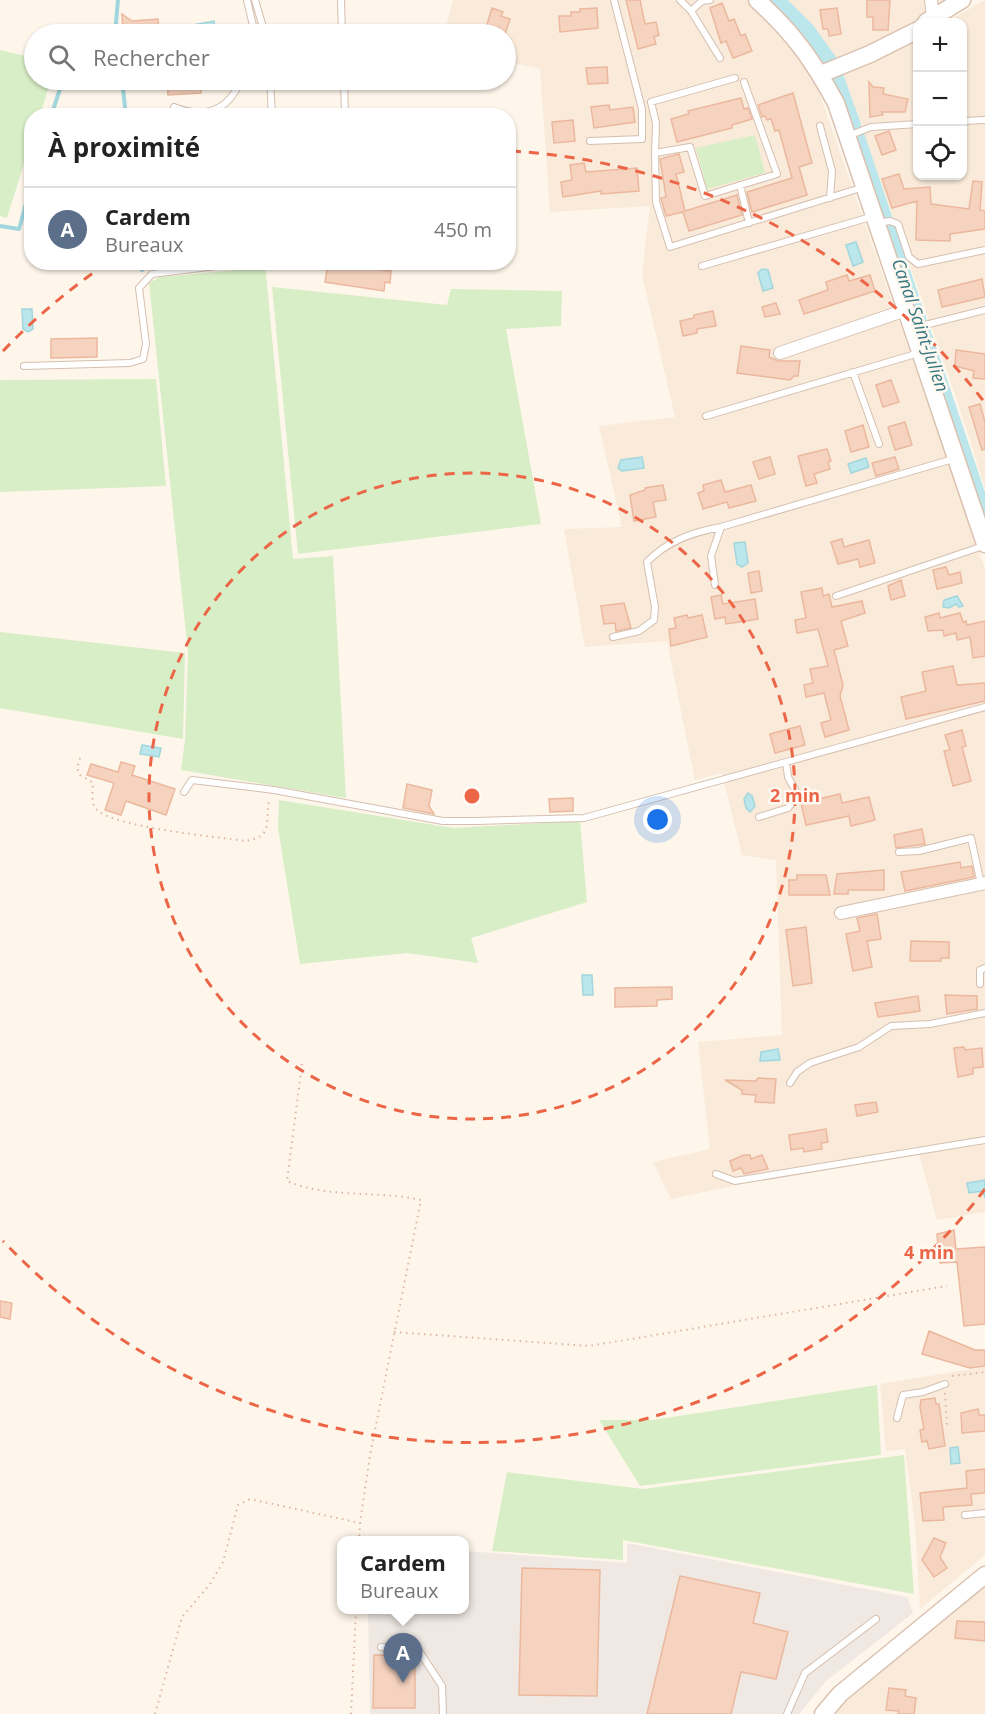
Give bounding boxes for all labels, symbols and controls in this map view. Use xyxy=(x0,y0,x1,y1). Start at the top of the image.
map controls xyxy=(913,18,967,180)
button: + xyxy=(913,18,967,72)
search box xyxy=(24,24,516,90)
icon: search xyxy=(45,41,78,74)
text: Rechercher xyxy=(93,42,210,72)
button: − xyxy=(913,72,967,126)
button: locate xyxy=(913,126,967,180)
text: À proximité xyxy=(48,129,200,165)
text: Cardem xyxy=(105,201,191,231)
text: A xyxy=(61,216,74,243)
text: 450 m xyxy=(434,216,492,243)
text: Bureaux xyxy=(105,231,183,258)
water label: Canal Saint-Julien xyxy=(887,255,955,395)
text: 2 min xyxy=(770,783,820,807)
centre of rings xyxy=(462,786,482,806)
your location xyxy=(643,805,672,834)
text: 4 min xyxy=(904,1240,954,1264)
popup xyxy=(337,1536,469,1614)
text: Cardem xyxy=(360,1547,446,1577)
text: Bureaux xyxy=(360,1577,439,1604)
pin: A xyxy=(384,1634,422,1683)

